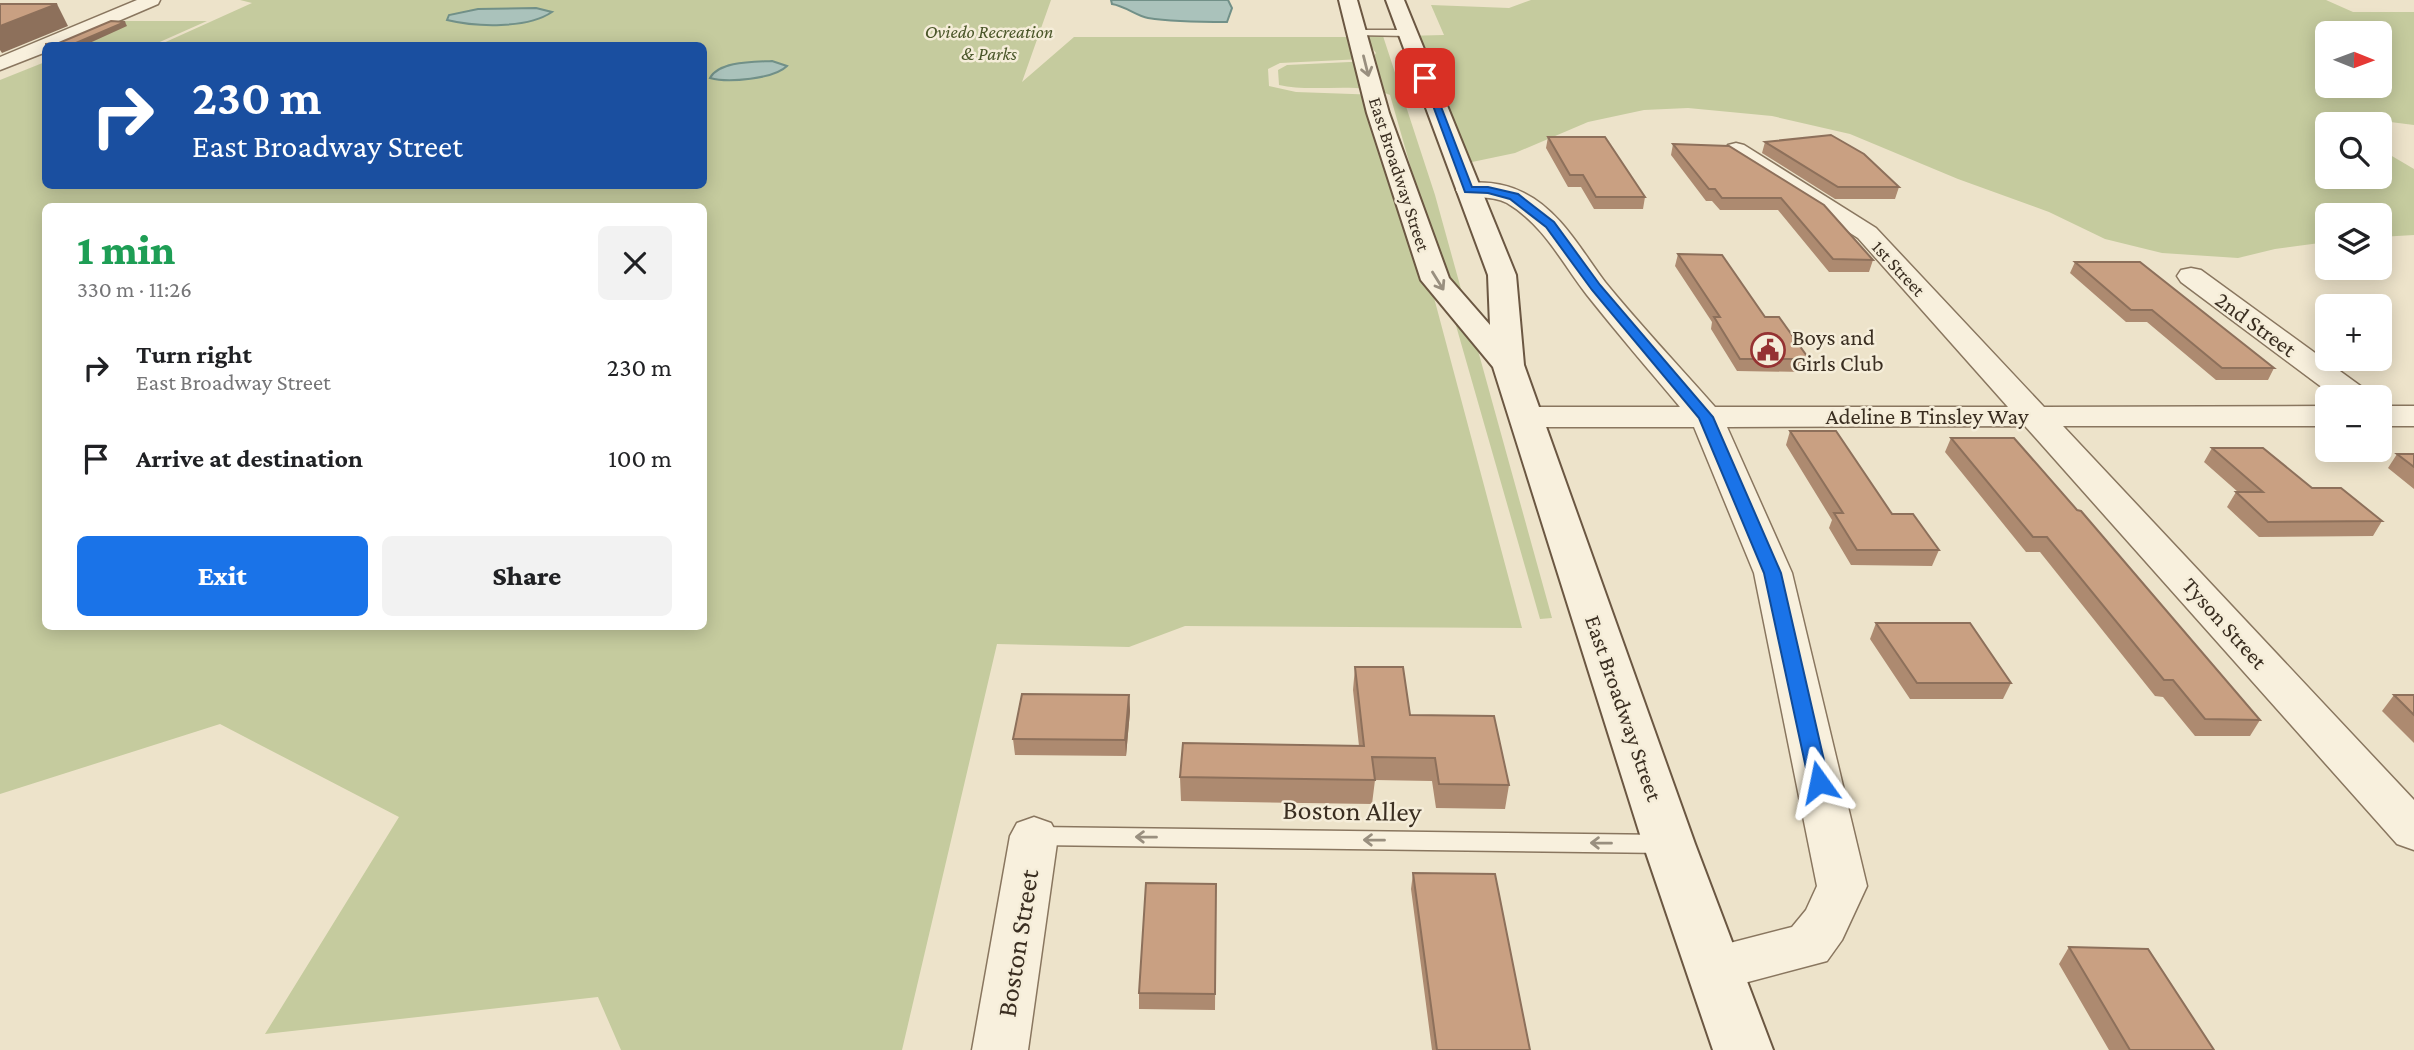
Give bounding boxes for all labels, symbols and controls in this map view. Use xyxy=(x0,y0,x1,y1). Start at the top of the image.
park label: Oviedo Recreation & Parks xyxy=(925,21,1053,64)
north arrow xyxy=(2315,21,2392,98)
map controls xyxy=(2315,21,2392,462)
pin xyxy=(1395,48,1455,108)
one-way arrow xyxy=(1360,54,1373,77)
icon: arrive xyxy=(1406,59,1444,97)
icon: right xyxy=(77,70,168,161)
text: 230 m xyxy=(192,70,322,125)
street label: East Broadway Street xyxy=(1365,94,1435,255)
button: search xyxy=(2315,112,2392,189)
text: East Broadway Street xyxy=(192,128,463,164)
button: layers xyxy=(2315,203,2392,280)
text: 1 min xyxy=(77,226,175,273)
button: close xyxy=(598,226,672,300)
street label: 1st Street xyxy=(1868,236,1930,301)
one-way arrow xyxy=(1432,270,1446,290)
text: 330 m · 11:26 xyxy=(77,276,192,302)
street label: 2nd Street xyxy=(2210,286,2302,362)
button: + xyxy=(2315,294,2392,371)
place label: Boys and Girls Club xyxy=(1792,324,1884,376)
public building icon: Boys and Girls Club xyxy=(1749,331,1787,369)
text: Turn right xyxy=(136,340,252,369)
icon: right xyxy=(77,349,115,387)
text: 230 m xyxy=(607,353,672,382)
text: East Broadway Street xyxy=(136,369,331,395)
button: − xyxy=(2315,385,2392,462)
street label: Adeline B Tinsley Way xyxy=(1825,403,2029,429)
icon: arrive xyxy=(77,440,115,478)
text: Arrive at destination xyxy=(136,444,363,473)
text: 100 m xyxy=(608,444,672,473)
button: Exit xyxy=(77,536,368,616)
button: Share xyxy=(382,536,672,616)
street label: Tyson Street xyxy=(2177,572,2273,674)
street label: East Broadway Street xyxy=(1580,612,1668,805)
position arrow xyxy=(1782,745,1856,819)
street label: Boston Alley xyxy=(1282,794,1423,827)
one-way arrow xyxy=(1135,830,1158,844)
one-way arrow xyxy=(1362,833,1385,847)
one-way arrow xyxy=(1590,836,1613,850)
street label: Boston Street xyxy=(991,866,1045,1019)

